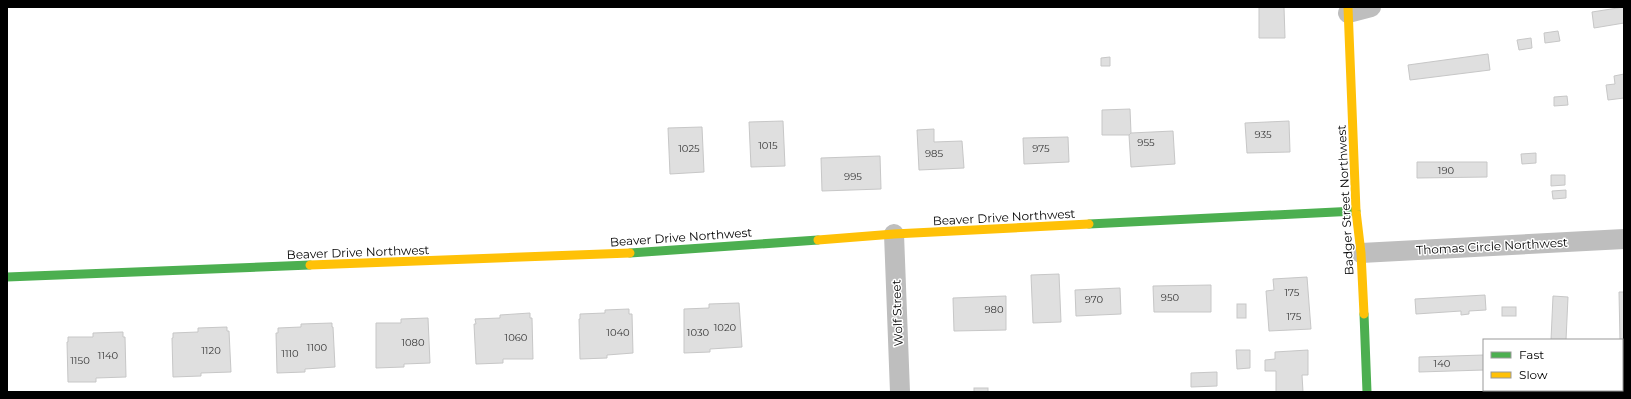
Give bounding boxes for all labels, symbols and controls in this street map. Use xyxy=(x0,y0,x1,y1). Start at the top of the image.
street label: Badger Street Northwest xyxy=(1334,124,1356,276)
house number: 935 xyxy=(1254,128,1272,141)
house number: 955 xyxy=(1137,136,1155,149)
house number: 1015 xyxy=(758,139,778,152)
house number: 1025 xyxy=(678,142,700,155)
house number: 975 xyxy=(1032,142,1050,155)
house number: 985 xyxy=(925,147,943,160)
house number: 190 xyxy=(1438,164,1455,177)
house number: 995 xyxy=(844,170,862,183)
street label: Beaver Drive Northwest xyxy=(932,206,1076,228)
street label: Beaver Drive Northwest xyxy=(609,225,753,249)
street label: Thomas Circle Northwest xyxy=(1416,235,1568,257)
street label: Beaver Drive Northwest xyxy=(286,242,430,262)
street label: Wolf Street xyxy=(888,279,906,347)
house number: 175 xyxy=(1285,286,1300,299)
house number: 950 xyxy=(1161,291,1180,304)
house number: 970 xyxy=(1085,293,1104,306)
house number: 980 xyxy=(984,303,1004,316)
house number: 175 xyxy=(1287,310,1302,323)
house number: 1020 xyxy=(714,321,737,334)
house number: 1040 xyxy=(606,326,630,339)
house number: 1030 xyxy=(687,326,710,339)
house number: 1060 xyxy=(505,331,528,344)
house number: 1080 xyxy=(401,336,425,349)
legend xyxy=(1483,339,1623,391)
house number: 1100 xyxy=(307,341,328,354)
house number: 1120 xyxy=(201,344,221,357)
house number: 1110 xyxy=(281,347,299,360)
text: Fast xyxy=(1519,347,1544,362)
house number: 1140 xyxy=(98,349,119,362)
house number: 1150 xyxy=(70,354,90,367)
house number: 140 xyxy=(1434,357,1451,370)
text: Slow xyxy=(1519,367,1548,382)

